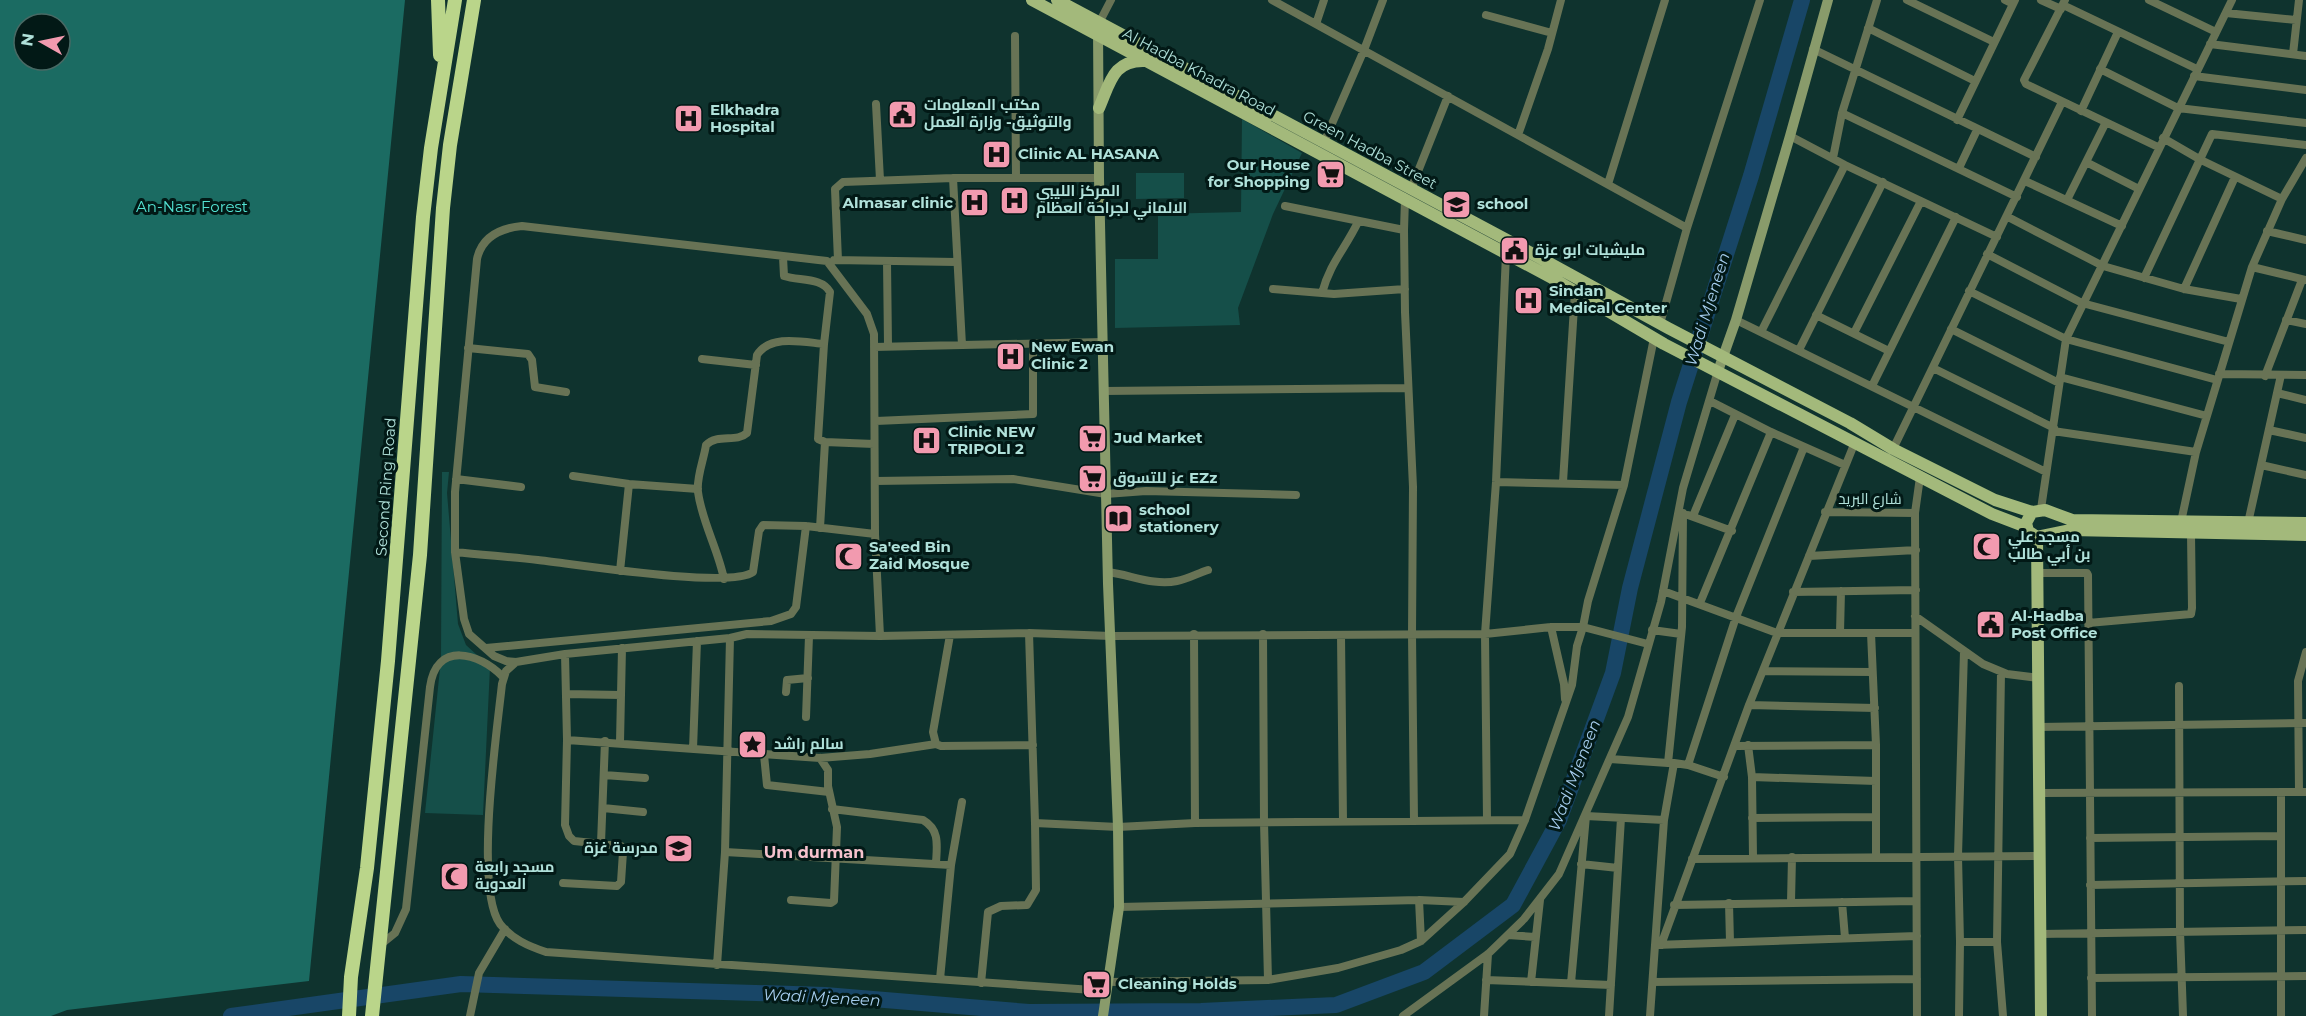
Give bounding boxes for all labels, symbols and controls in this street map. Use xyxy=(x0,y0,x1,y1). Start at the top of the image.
north arrow xyxy=(12,12,72,72)
street label: Al Hadba Khadra Road xyxy=(1120,23,1279,120)
text: N xyxy=(17,32,38,48)
place label: مكتب المعلومات والتوثيق- وزارة العمل xyxy=(924,95,1072,131)
public building icon: مكتب المعلومات والتوثيق- وزارة العمل xyxy=(887,98,919,130)
place label: Elkhadra Hospital xyxy=(710,100,780,136)
hospital icon: Elkhadra Hospital xyxy=(673,103,705,135)
street label: Green Hadba Street xyxy=(1300,106,1441,193)
hospital icon: Clinic AL HASANA xyxy=(981,138,1013,170)
place label: Clinic AL HASANA xyxy=(1018,144,1159,163)
place label: Our House for Shopping xyxy=(1208,155,1310,191)
supermarket icon: Our House for Shopping xyxy=(1315,158,1347,190)
place label: المركز الليبي الالماني لجراحة العظام xyxy=(1036,181,1187,220)
hospital icon: المركز الليبي الالماني لجراحة العظام xyxy=(999,184,1031,216)
hospital icon: Almasar clinic xyxy=(958,187,990,219)
school or university icon: school xyxy=(1440,188,1472,220)
place label: Almasar clinic xyxy=(841,193,953,212)
place label: school xyxy=(1477,194,1528,213)
park label: An-Nasr Forest xyxy=(136,197,248,216)
public building icon: مليشيات ابو عزة xyxy=(1498,234,1530,266)
place label: مليشيات ابو عزة xyxy=(1535,240,1645,259)
water label: Wadi Mjeneen xyxy=(1681,250,1734,368)
place label: Sindan Medical Center xyxy=(1549,281,1668,317)
hospital icon: Sindan Medical Center xyxy=(1512,284,1544,316)
place label: New Ewan Clinic 2 xyxy=(1031,337,1114,373)
hospital icon: New Ewan Clinic 2 xyxy=(994,340,1026,372)
street label: Second Ring Road xyxy=(371,417,400,557)
place label: Clinic NEW TRIPOLI 2 xyxy=(948,422,1036,458)
supermarket icon: Jud Market xyxy=(1077,422,1109,454)
hospital icon: Clinic NEW TRIPOLI 2 xyxy=(911,425,943,457)
place label: Jud Market xyxy=(1113,428,1203,447)
supermarket icon: عز للتسوق EZz xyxy=(1076,462,1108,494)
place label: عز للتسوق EZz xyxy=(1113,468,1217,487)
street label: شارع البريد xyxy=(1838,489,1902,510)
place label: school stationery xyxy=(1139,500,1220,536)
library icon: school stationery xyxy=(1102,503,1134,535)
place label: مسجد علي بن أبي طالب xyxy=(2008,527,2090,566)
mosque icon: مسجد علي بن أبي طالب xyxy=(1971,530,2003,562)
place label: Sa'eed Bin Zaid Mosque xyxy=(869,537,970,573)
mosque icon: Sa'eed Bin Zaid Mosque xyxy=(832,540,864,572)
place label: Al-Hadba Post Office xyxy=(2010,606,2097,642)
public building icon: Al-Hadba Post Office xyxy=(1974,609,2006,641)
water label: Wadi Mjeneen xyxy=(1545,717,1604,833)
place icon: سالم راشد xyxy=(737,728,769,760)
place label: سالم راشد xyxy=(774,734,844,754)
school or university icon: مدرسة غزة xyxy=(663,832,695,864)
place label: مدرسة غزة xyxy=(584,838,658,857)
district label: Um durman xyxy=(764,843,864,862)
place label: مسجد رابعة العدوية xyxy=(475,857,555,893)
mosque icon: مسجد رابعة العدوية xyxy=(438,860,470,892)
supermarket icon: Cleaning Holds xyxy=(1081,968,1113,1000)
place label: Cleaning Holds xyxy=(1118,974,1237,993)
water label: Wadi Mjeneen xyxy=(763,985,881,1010)

